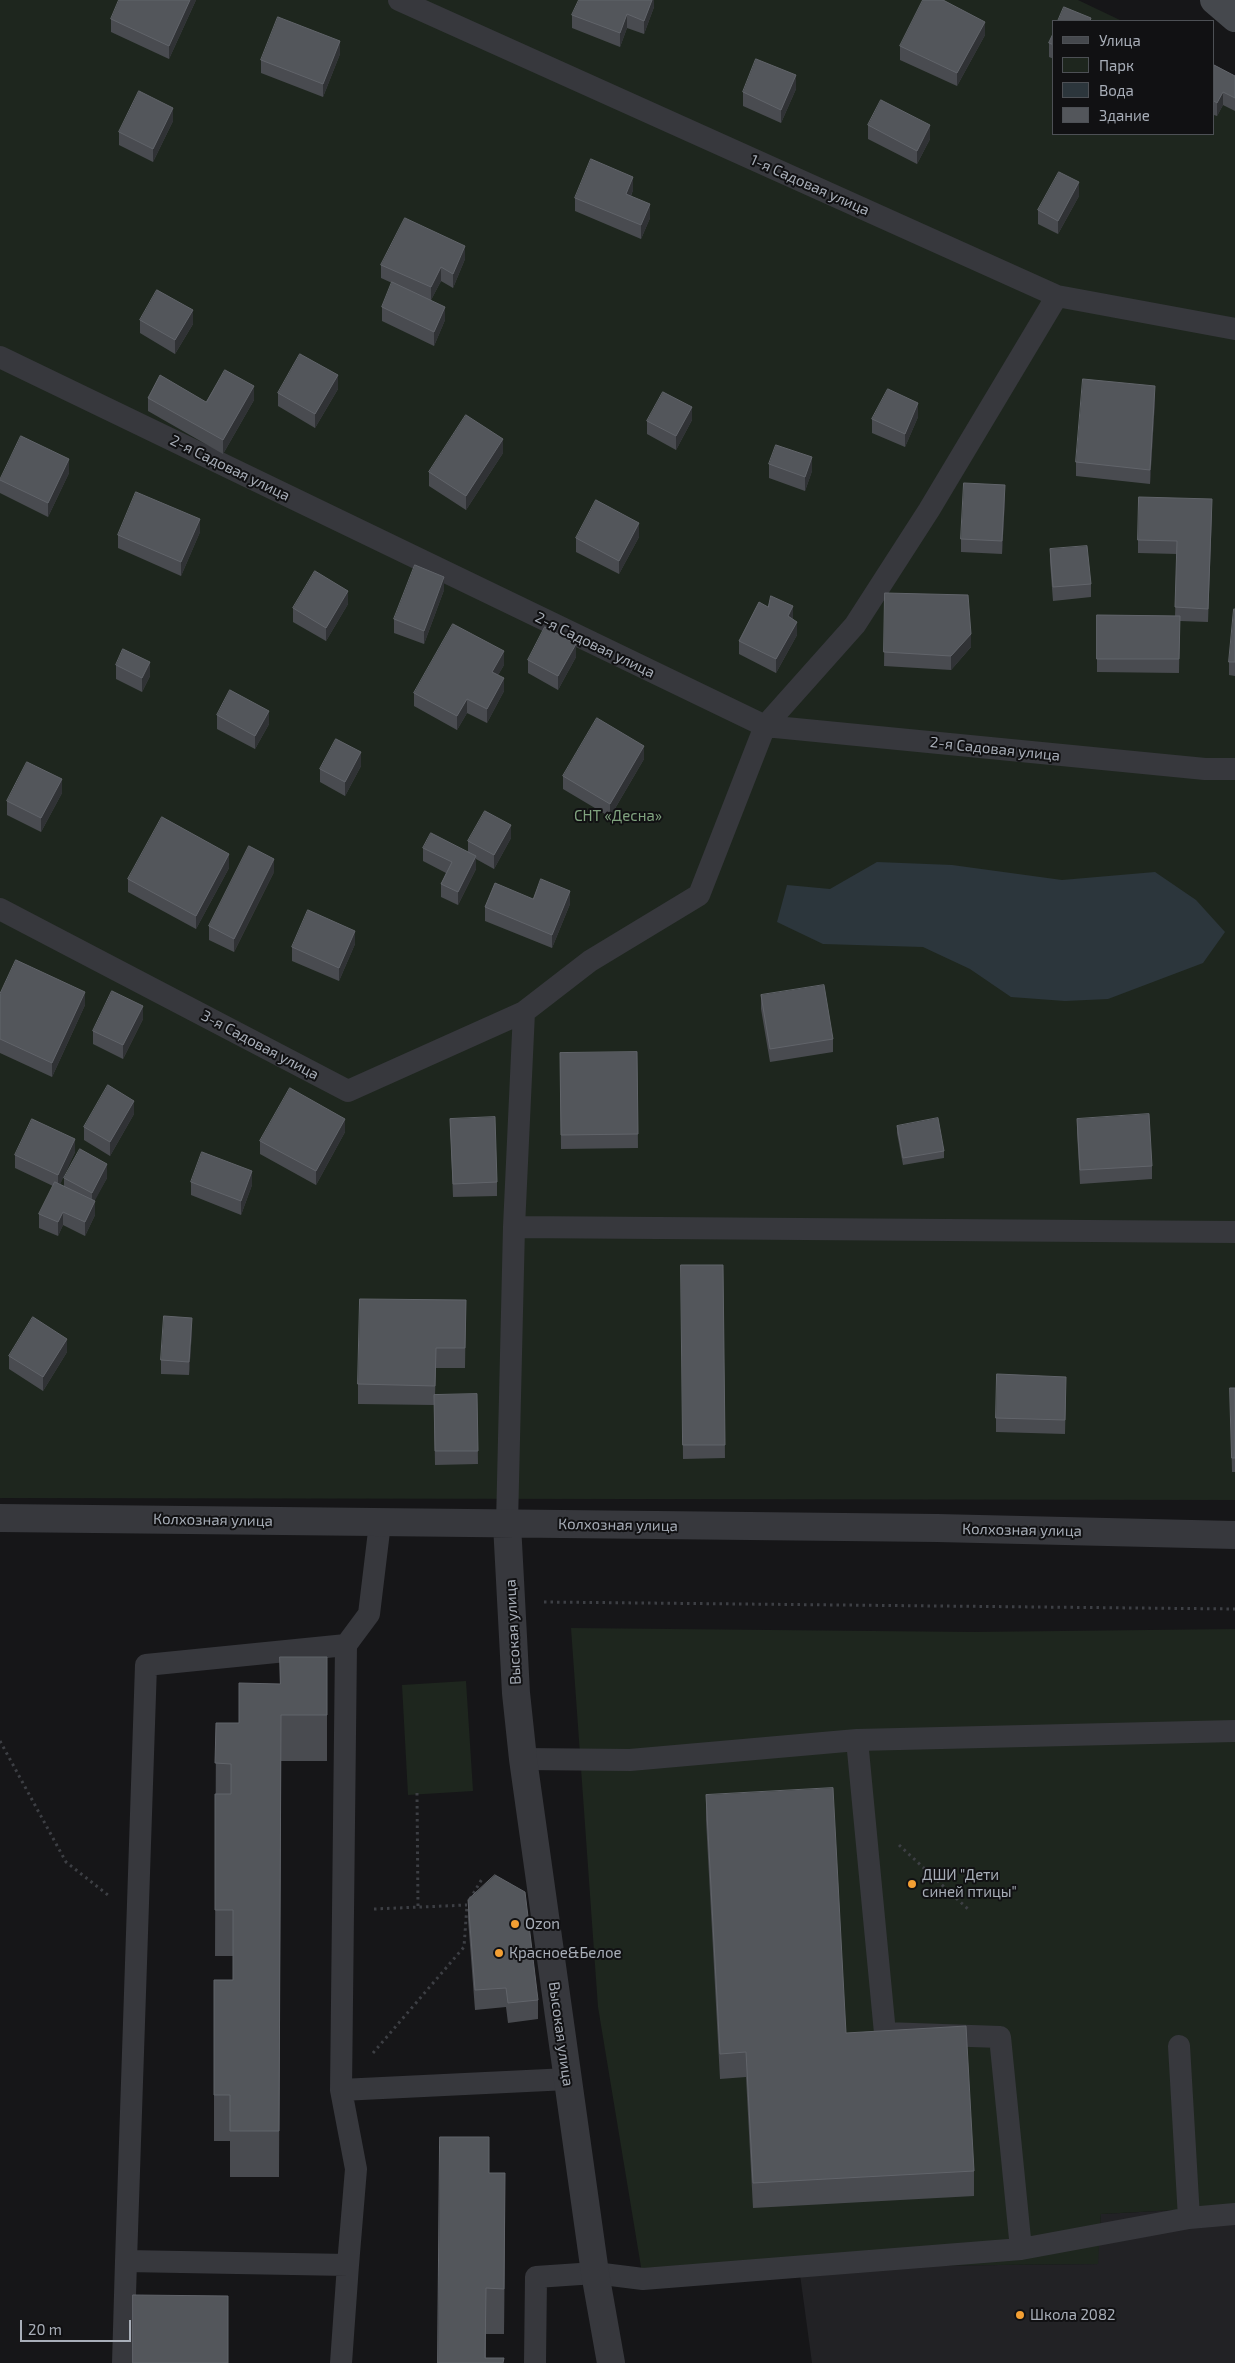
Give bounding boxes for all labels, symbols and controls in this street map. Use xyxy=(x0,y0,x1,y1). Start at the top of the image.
legend xyxy=(1052,20,1215,135)
text: Улица xyxy=(1099,31,1141,49)
text: Парк xyxy=(1099,56,1134,74)
text: Вода xyxy=(1099,81,1134,99)
text: Здание xyxy=(1099,106,1150,124)
street label: 1-я Садовая улица xyxy=(748,151,872,219)
street label: 2-я Садовая улица xyxy=(167,431,293,505)
street label: 2-я Садовая улица xyxy=(532,608,658,682)
street label: 2-я Садовая улица xyxy=(929,733,1061,765)
park label: СНТ «Десна» xyxy=(574,807,662,825)
street label: 3-я Садовая улица xyxy=(198,1006,322,1084)
street label: Колхозная улица xyxy=(153,1510,273,1530)
street label: Колхозная улица xyxy=(558,1515,678,1535)
street label: Колхозная улица xyxy=(962,1520,1082,1540)
street label: Высокая улица xyxy=(501,1579,525,1685)
place label: ДШИ "Дети синей птицы" xyxy=(922,1866,1017,1901)
marker: ДШИ "Дети синей птицы" xyxy=(906,1878,918,1890)
place label: Ozon xyxy=(525,1915,560,1933)
marker: Ozon xyxy=(509,1918,521,1930)
place label: Красное&Белое xyxy=(509,1944,622,1962)
marker: Красное&Белое xyxy=(493,1947,505,1959)
street label: Высокая улица xyxy=(545,1980,577,2088)
place label: Школа 2082 xyxy=(1030,2306,1115,2324)
marker: Школа 2082 xyxy=(1014,2309,1026,2321)
scale bar xyxy=(22,2310,134,2342)
text: 20 m xyxy=(28,2320,62,2338)

